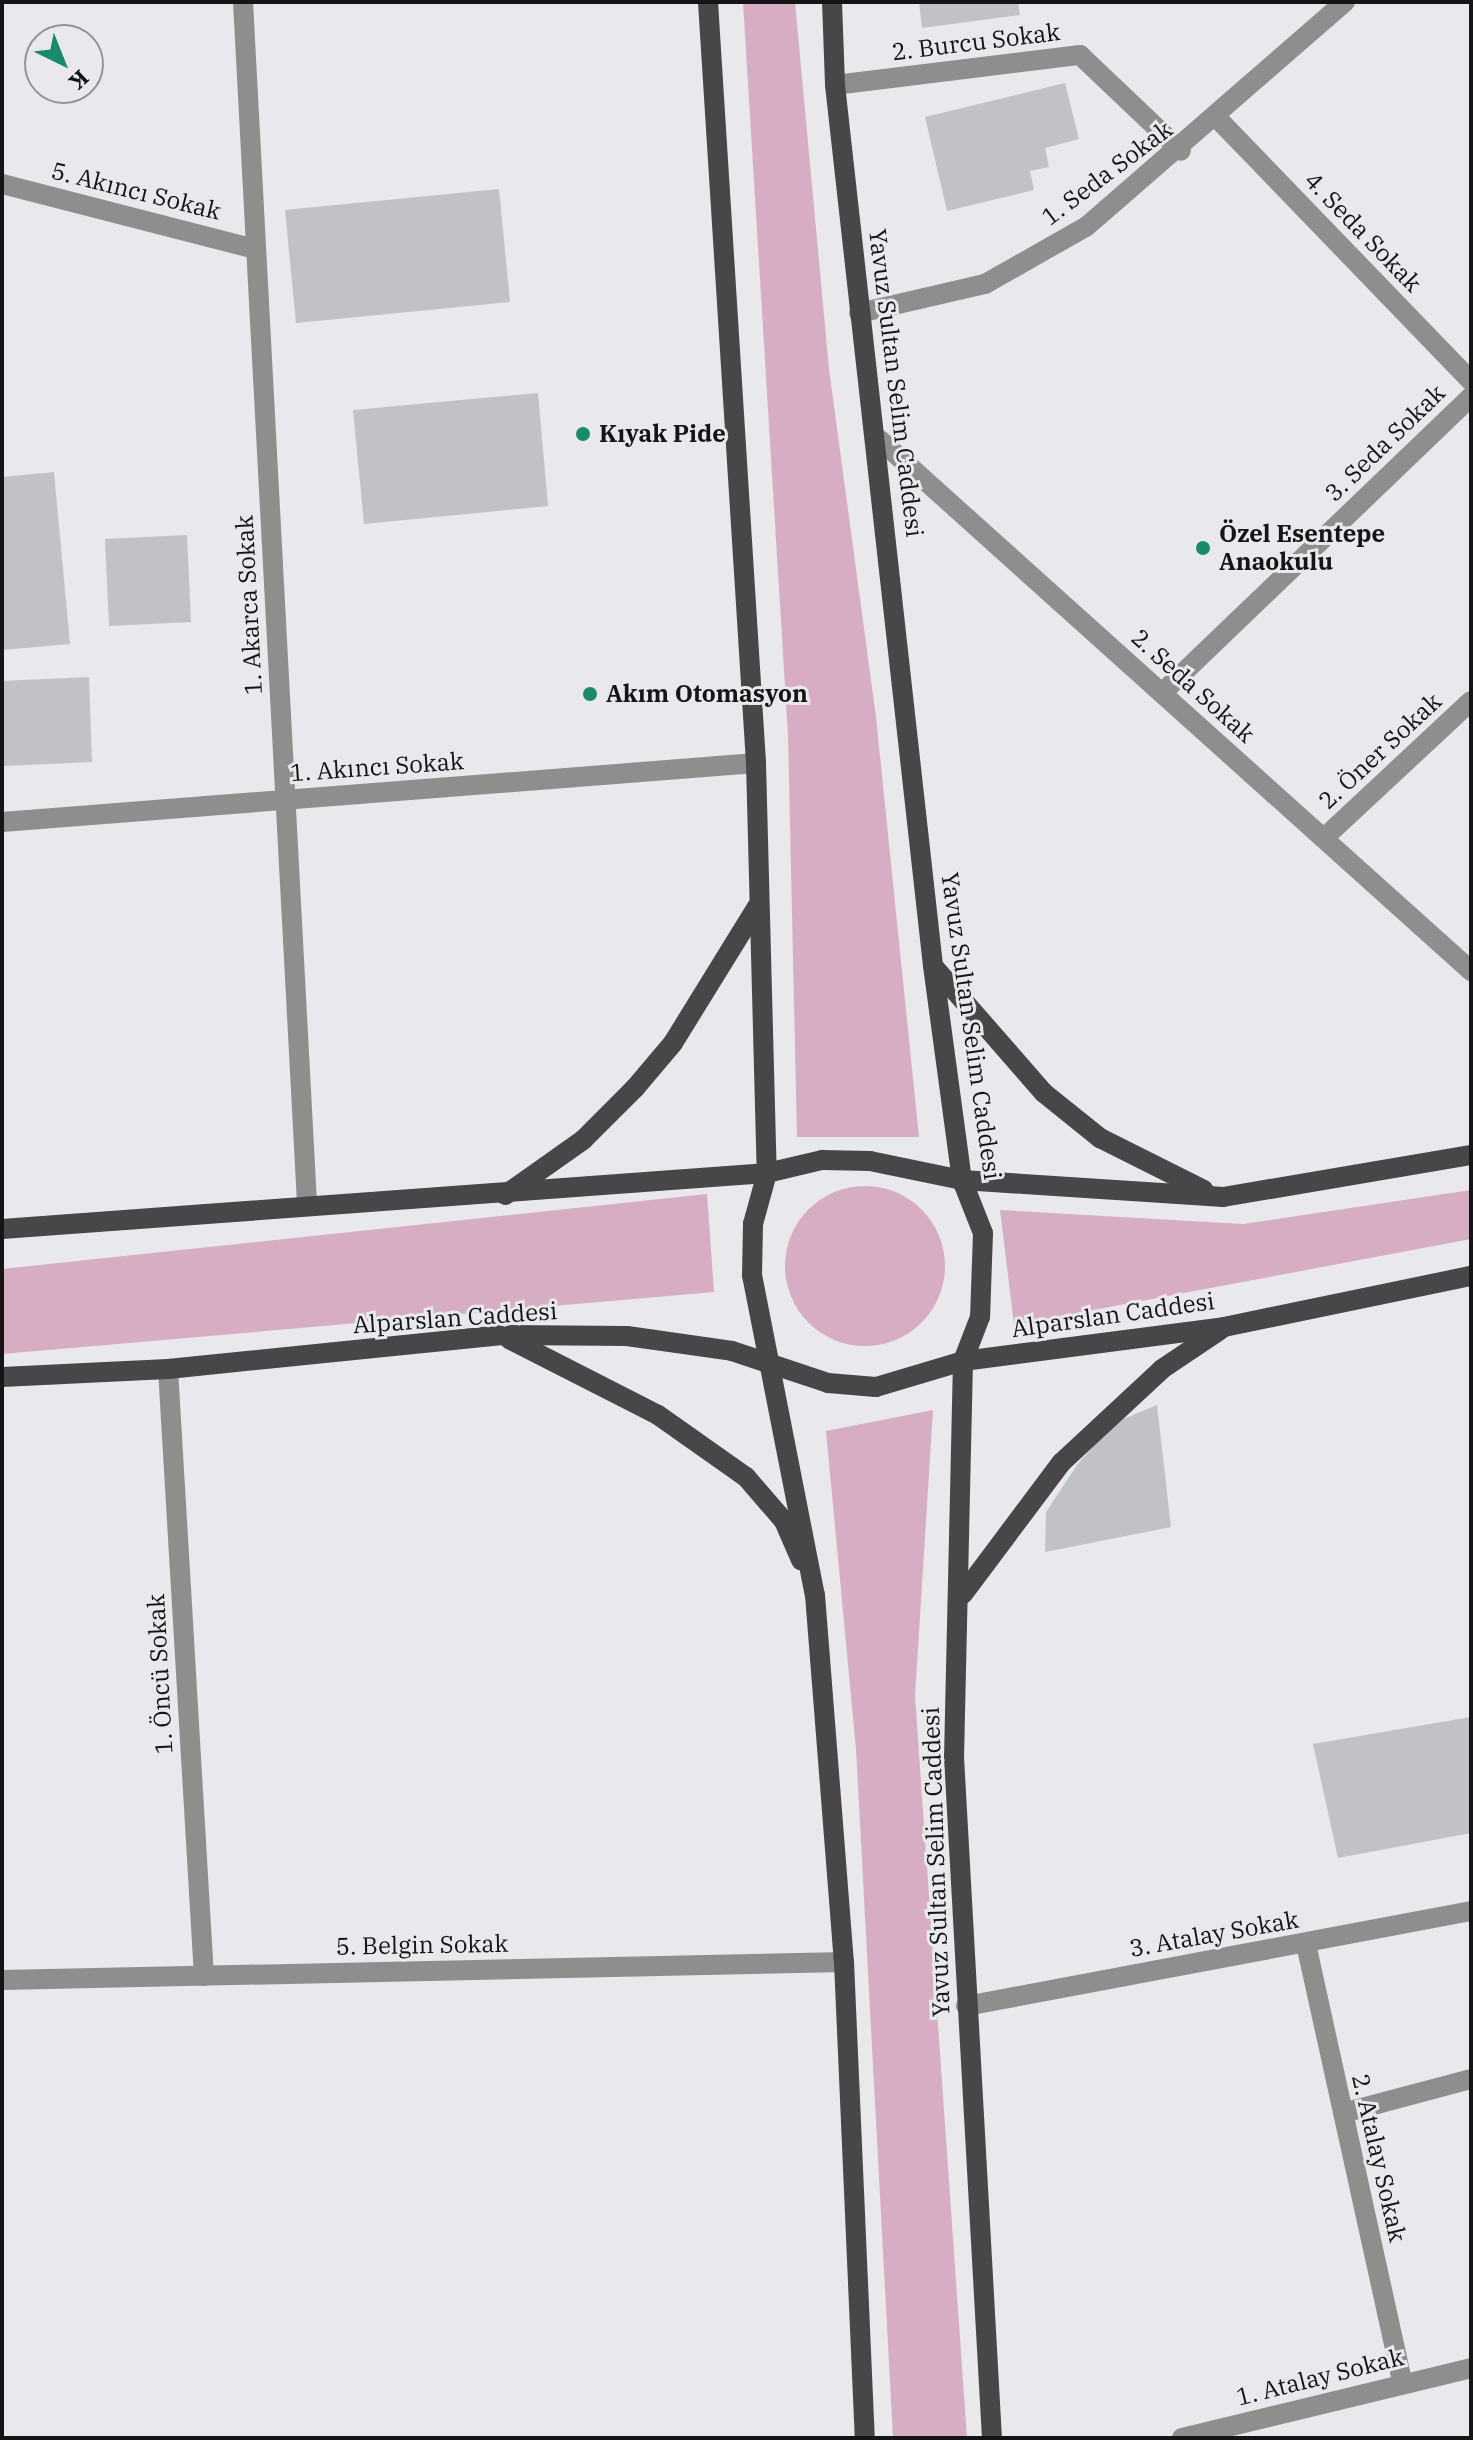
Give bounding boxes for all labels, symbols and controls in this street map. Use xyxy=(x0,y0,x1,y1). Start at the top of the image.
street label: 2. Burcu Sokak xyxy=(890,17,1062,67)
north arrow xyxy=(24,24,104,104)
text: K xyxy=(63,64,95,97)
street label: 1. Seda Sokak xyxy=(1036,115,1178,231)
street label: 5. Akıncı Sokak xyxy=(48,156,224,226)
street label: 4. Seda Sokak xyxy=(1299,166,1427,298)
street label: Yavuz Sultan Selim Caddesi xyxy=(863,227,929,539)
street label: 3. Seda Sokak xyxy=(1319,379,1451,507)
place label: Kıyak Pide xyxy=(599,420,726,448)
marker: Kıyak Pide xyxy=(574,425,592,443)
street label: 1. Akarca Sokak xyxy=(230,514,268,696)
place label: Özel Esentepe Anaokulu xyxy=(1219,520,1385,576)
marker: Özel Esentepe Anaokulu xyxy=(1194,539,1212,557)
street label: 2. Seda Sokak xyxy=(1126,623,1260,749)
place label: Akım Otomasyon xyxy=(606,680,808,708)
marker: Akım Otomasyon xyxy=(581,685,599,703)
street label: 2. Öner Sokak xyxy=(1313,687,1447,815)
street label: 1. Akıncı Sokak xyxy=(289,747,465,787)
street label: Yavuz Sultan Selim Caddesi xyxy=(935,870,1007,1182)
street label: Alparslan Caddesi xyxy=(1010,1286,1216,1344)
street label: Alparslan Caddesi xyxy=(352,1296,558,1340)
street label: 1. Öncü Sokak xyxy=(141,1593,179,1755)
street label: Yavuz Sultan Selim Caddesi xyxy=(916,1706,956,2018)
street label: 3. Atalay Sokak xyxy=(1127,1905,1301,1963)
street label: 5. Belgin Sokak xyxy=(335,1929,509,1961)
street label: 2. Atalay Sokak xyxy=(1346,2071,1412,2245)
street label: 1. Atalay Sokak xyxy=(1233,2342,1407,2412)

